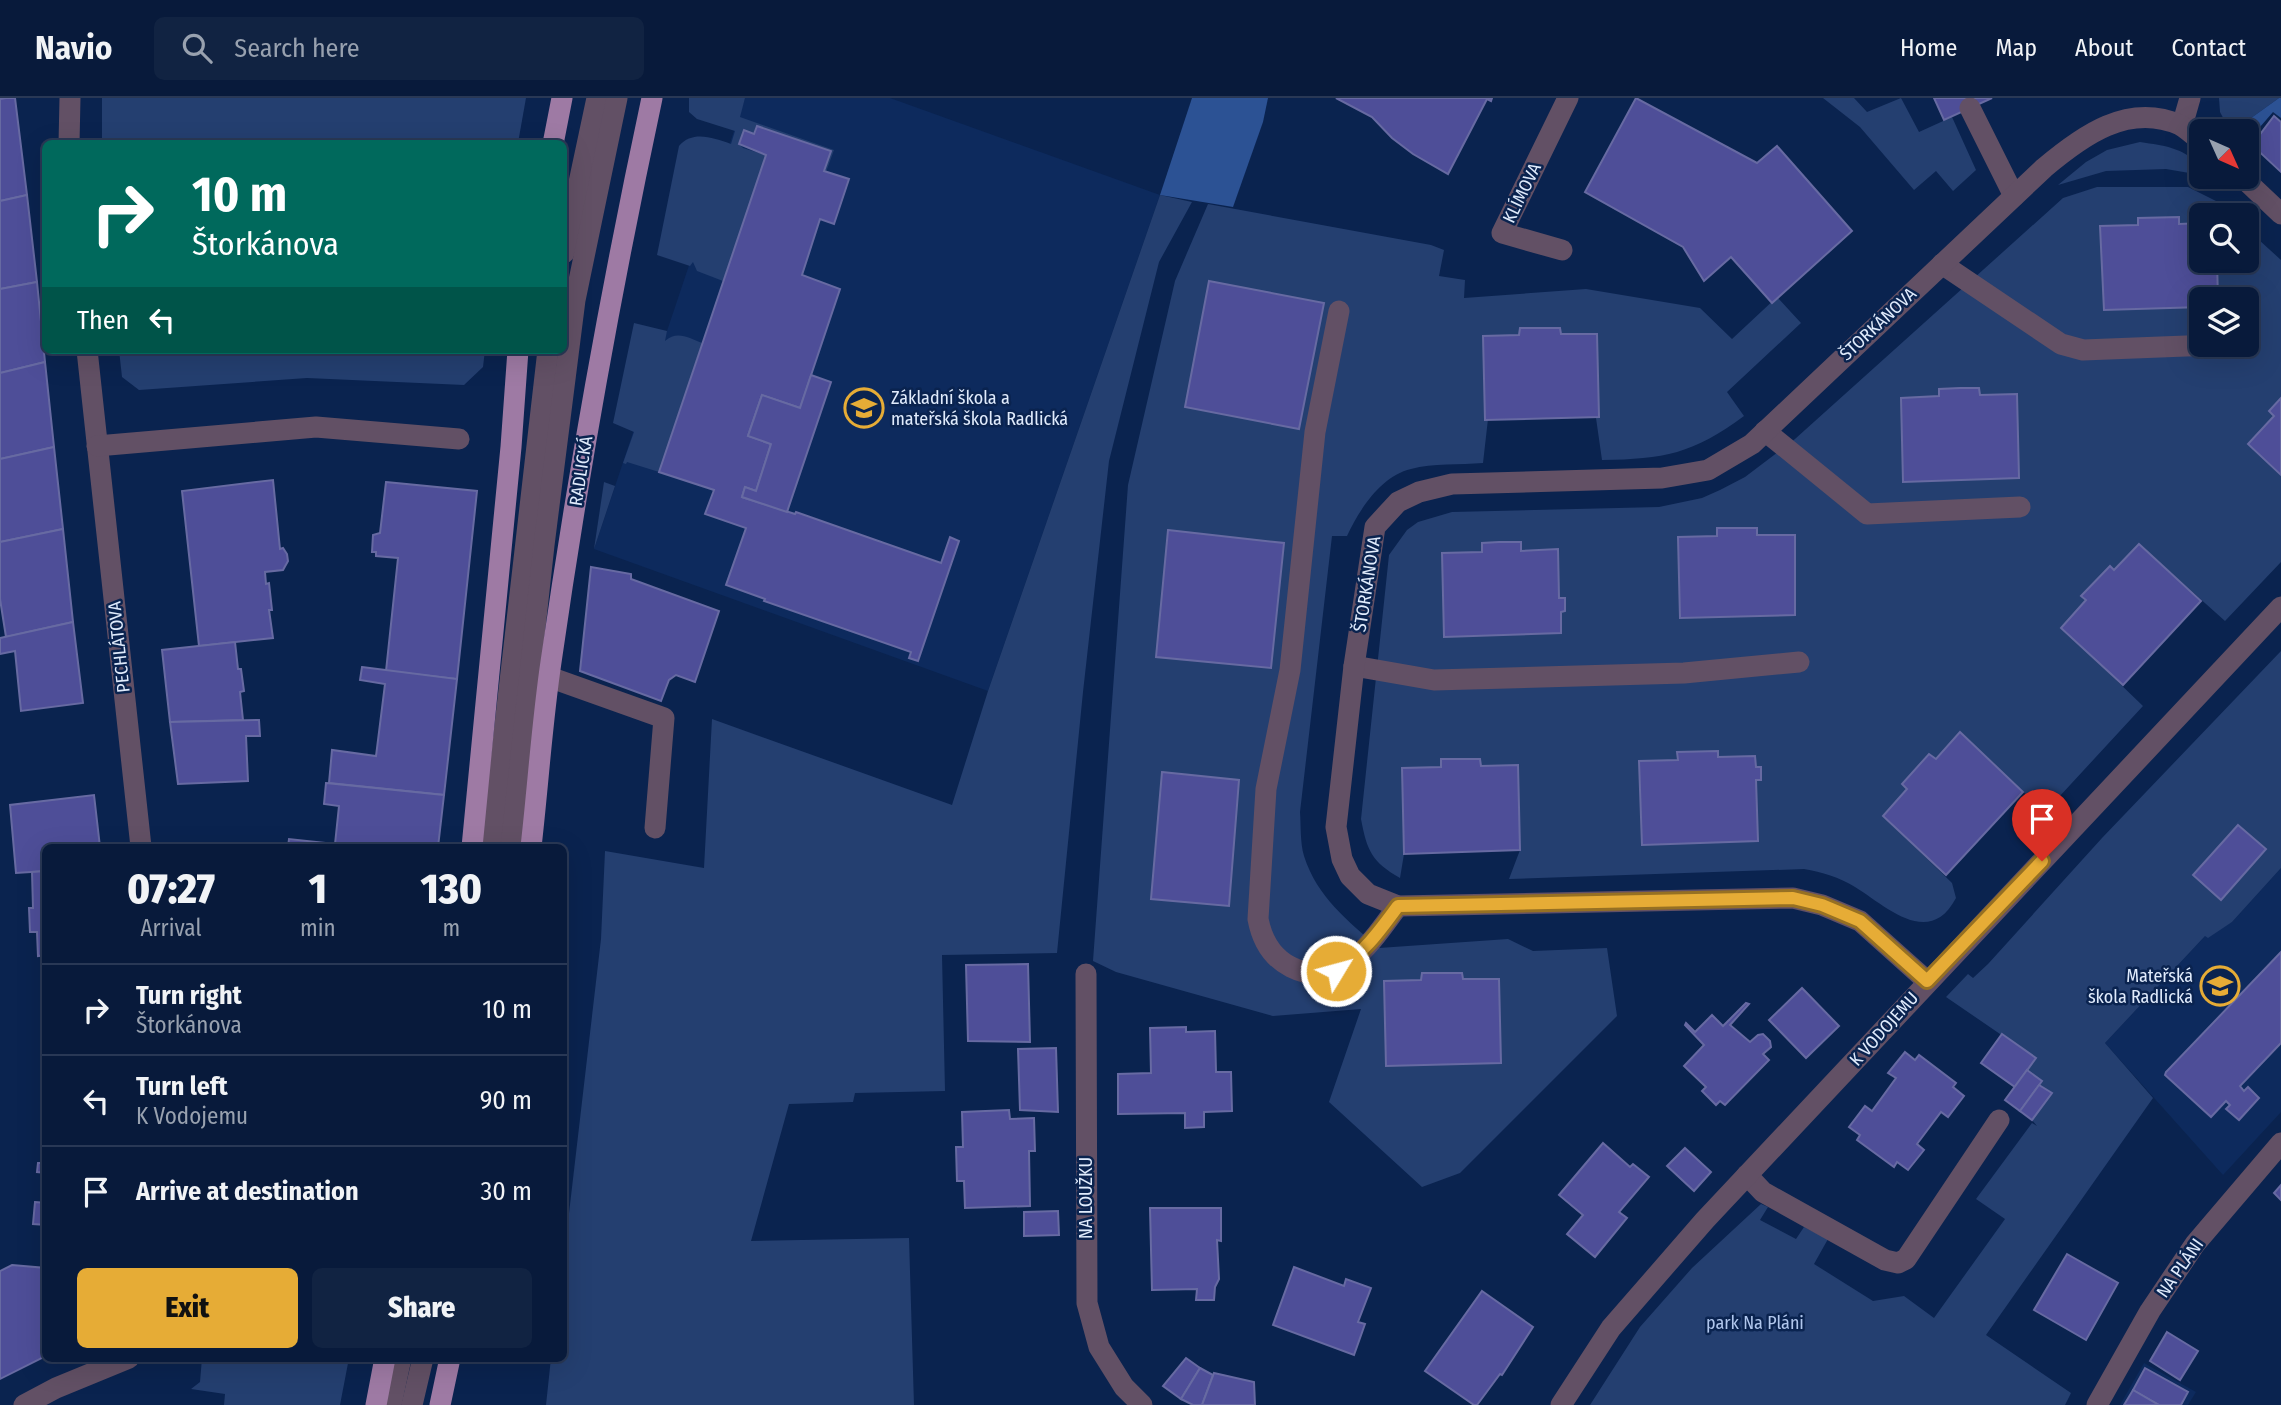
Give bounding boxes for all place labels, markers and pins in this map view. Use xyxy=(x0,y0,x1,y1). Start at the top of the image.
school or university icon: Základní škola a mateřská škola Radlická xyxy=(843,387,885,429)
place label: Základní škola a mateřská škola Radlická xyxy=(891,387,1068,430)
pin xyxy=(2012,789,2072,861)
place label: Mateřská škola Radlická xyxy=(2088,965,2193,1008)
school or university icon: Mateřská škola Radlická xyxy=(2199,965,2241,1007)

